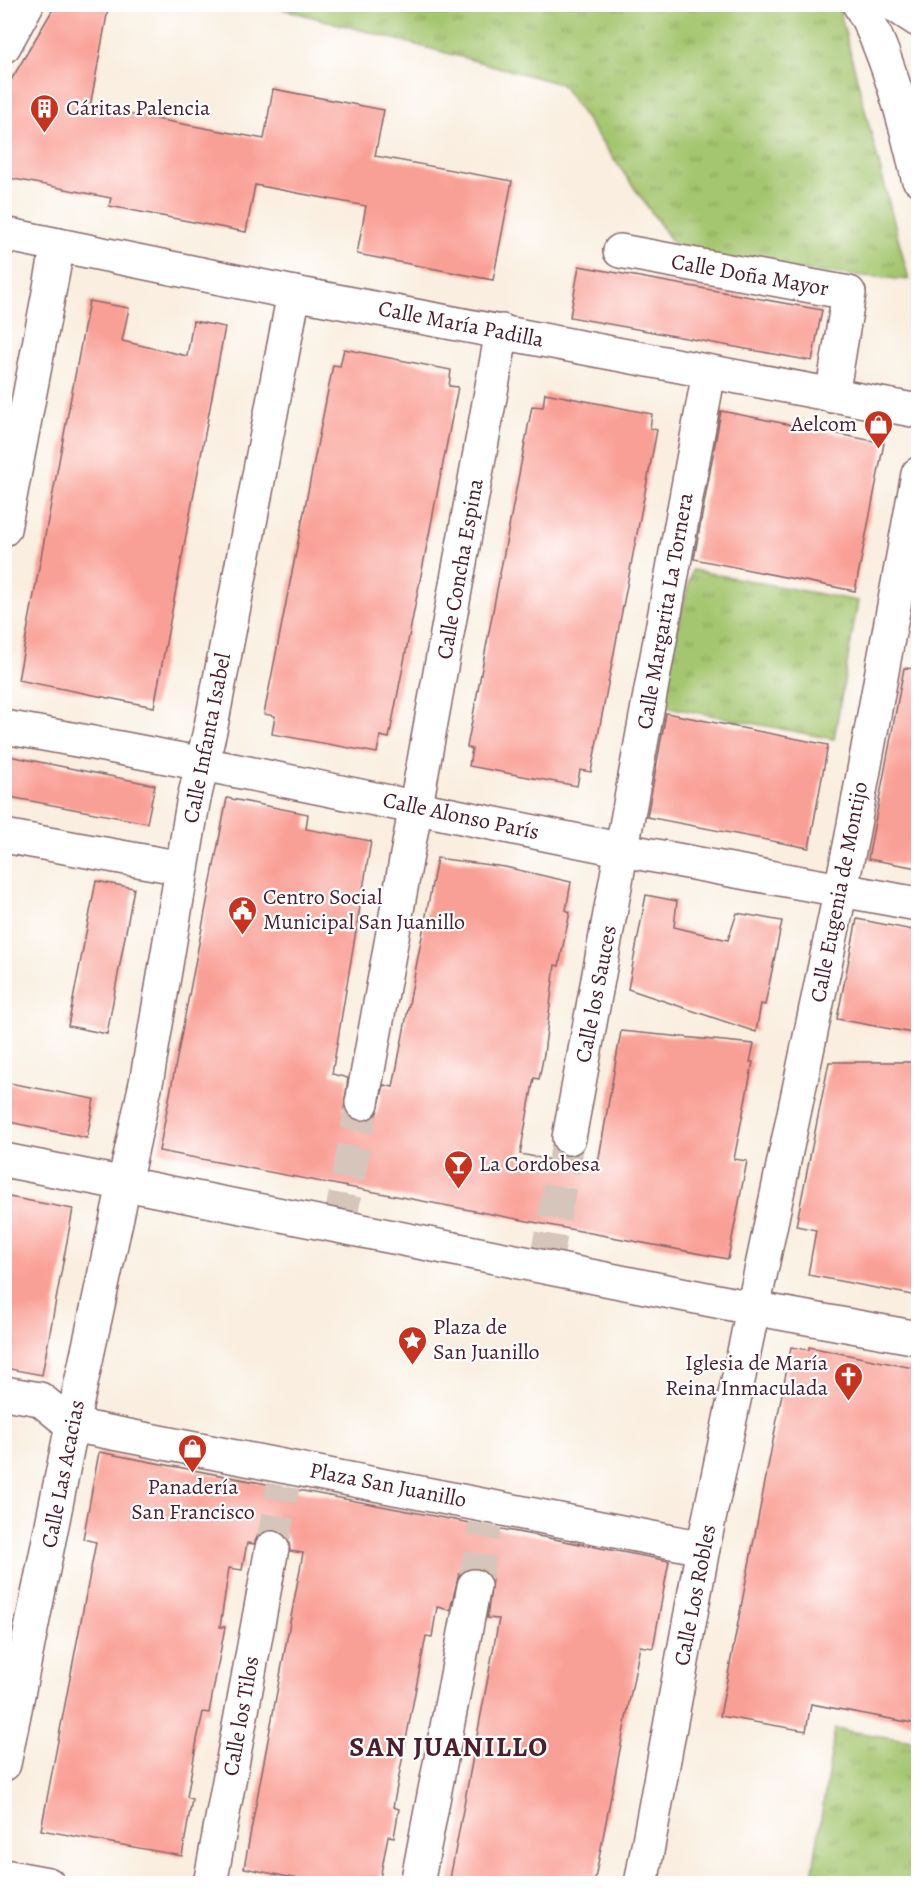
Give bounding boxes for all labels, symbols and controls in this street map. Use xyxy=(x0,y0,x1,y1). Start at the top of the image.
building icon: Cáritas Palencia xyxy=(29,92,61,134)
place label: Cáritas Palencia xyxy=(66,93,211,123)
street label: Calle Doña Mayor xyxy=(669,246,831,304)
street label: Calle María Padilla xyxy=(376,293,547,355)
shop icon: Aelcom xyxy=(862,408,894,450)
place label: Aelcom xyxy=(790,409,857,439)
street label: Calle Concha Espina xyxy=(429,476,491,662)
street label: Calle Margarita La Tornera xyxy=(629,490,701,732)
street label: Calle Infanta Isabel xyxy=(176,650,238,826)
street label: Calle Eugenia de Montijo xyxy=(803,779,875,1005)
street label: Calle Alonso París xyxy=(380,785,542,847)
place label: Centro Social Municipal San Juanillo xyxy=(263,882,465,937)
public building icon: Centro Social Municipal San Juanillo xyxy=(226,894,258,936)
street label: Calle los Sauces xyxy=(568,923,624,1065)
bar icon: La Cordobesa xyxy=(442,1148,474,1190)
place label: La Cordobesa xyxy=(479,1149,601,1179)
place label: Plaza de San Juanillo xyxy=(433,1312,540,1367)
place icon: Plaza de San Juanillo xyxy=(396,1324,428,1366)
place label: Iglesia de María Reina Inmaculada xyxy=(665,1348,829,1403)
church icon: Iglesia de María Reina Inmaculada xyxy=(833,1360,865,1402)
street label: Calle Las Acacias xyxy=(34,1397,92,1551)
shop icon: Panadería San Francisco xyxy=(177,1432,209,1474)
street label: Plaza San Juanillo xyxy=(307,1455,469,1515)
place label: Panadería San Francisco xyxy=(131,1472,255,1527)
street label: Calle Los Robles xyxy=(667,1522,723,1668)
street label: Calle los Tilos xyxy=(216,1654,266,1778)
district label: SAN JUANILLO xyxy=(349,1728,549,1766)

